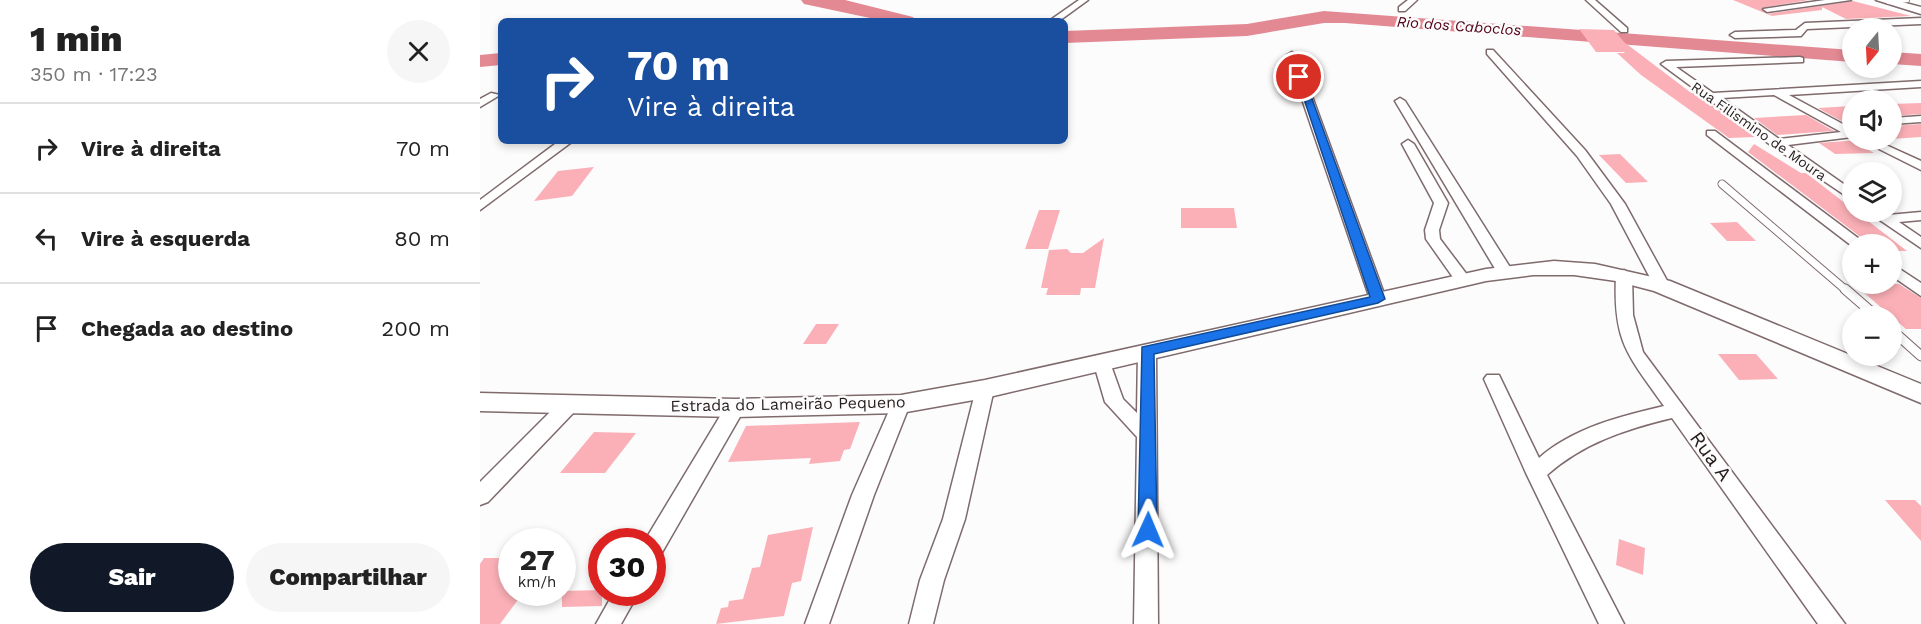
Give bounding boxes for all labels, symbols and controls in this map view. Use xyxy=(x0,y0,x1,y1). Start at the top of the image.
water label: Rio dos Caboclos xyxy=(1396,13,1522,39)
text: 1 min xyxy=(30,18,123,60)
north arrow xyxy=(1842,18,1902,78)
map controls xyxy=(1842,18,1902,366)
button: close xyxy=(387,20,450,83)
text: 70 m xyxy=(627,41,730,90)
icon: right xyxy=(528,42,606,120)
pin xyxy=(1273,51,1324,102)
icon: arrive xyxy=(1282,60,1315,93)
text: 350 m · 17:23 xyxy=(30,62,158,86)
street label: Rua Filismino de Moura xyxy=(1689,78,1829,184)
button: sound xyxy=(1842,90,1902,150)
text: Vire à direita xyxy=(627,91,795,123)
icon: right xyxy=(30,132,63,165)
text: Vire à direita xyxy=(81,136,221,161)
text: 70 m xyxy=(396,136,450,161)
button: layers xyxy=(1842,162,1902,222)
icon: left xyxy=(30,222,63,255)
text: Vire à esquerda xyxy=(81,226,250,251)
text: 80 m xyxy=(394,226,450,251)
button: + xyxy=(1842,234,1902,294)
button: − xyxy=(1842,306,1902,366)
icon: arrive xyxy=(30,312,63,345)
text: Chegada ao destino xyxy=(81,316,293,341)
text: 200 m xyxy=(381,316,450,341)
street label: Estrada do Lameirão Pequeno xyxy=(670,392,906,416)
street label: Rua A xyxy=(1685,426,1737,486)
position arrow xyxy=(1116,498,1180,562)
speed limit sign: 30 xyxy=(588,528,666,606)
text: 27 xyxy=(519,542,555,577)
button: Sair xyxy=(30,543,234,612)
button: Compartilhar xyxy=(246,543,450,612)
text: km/h xyxy=(518,573,556,591)

